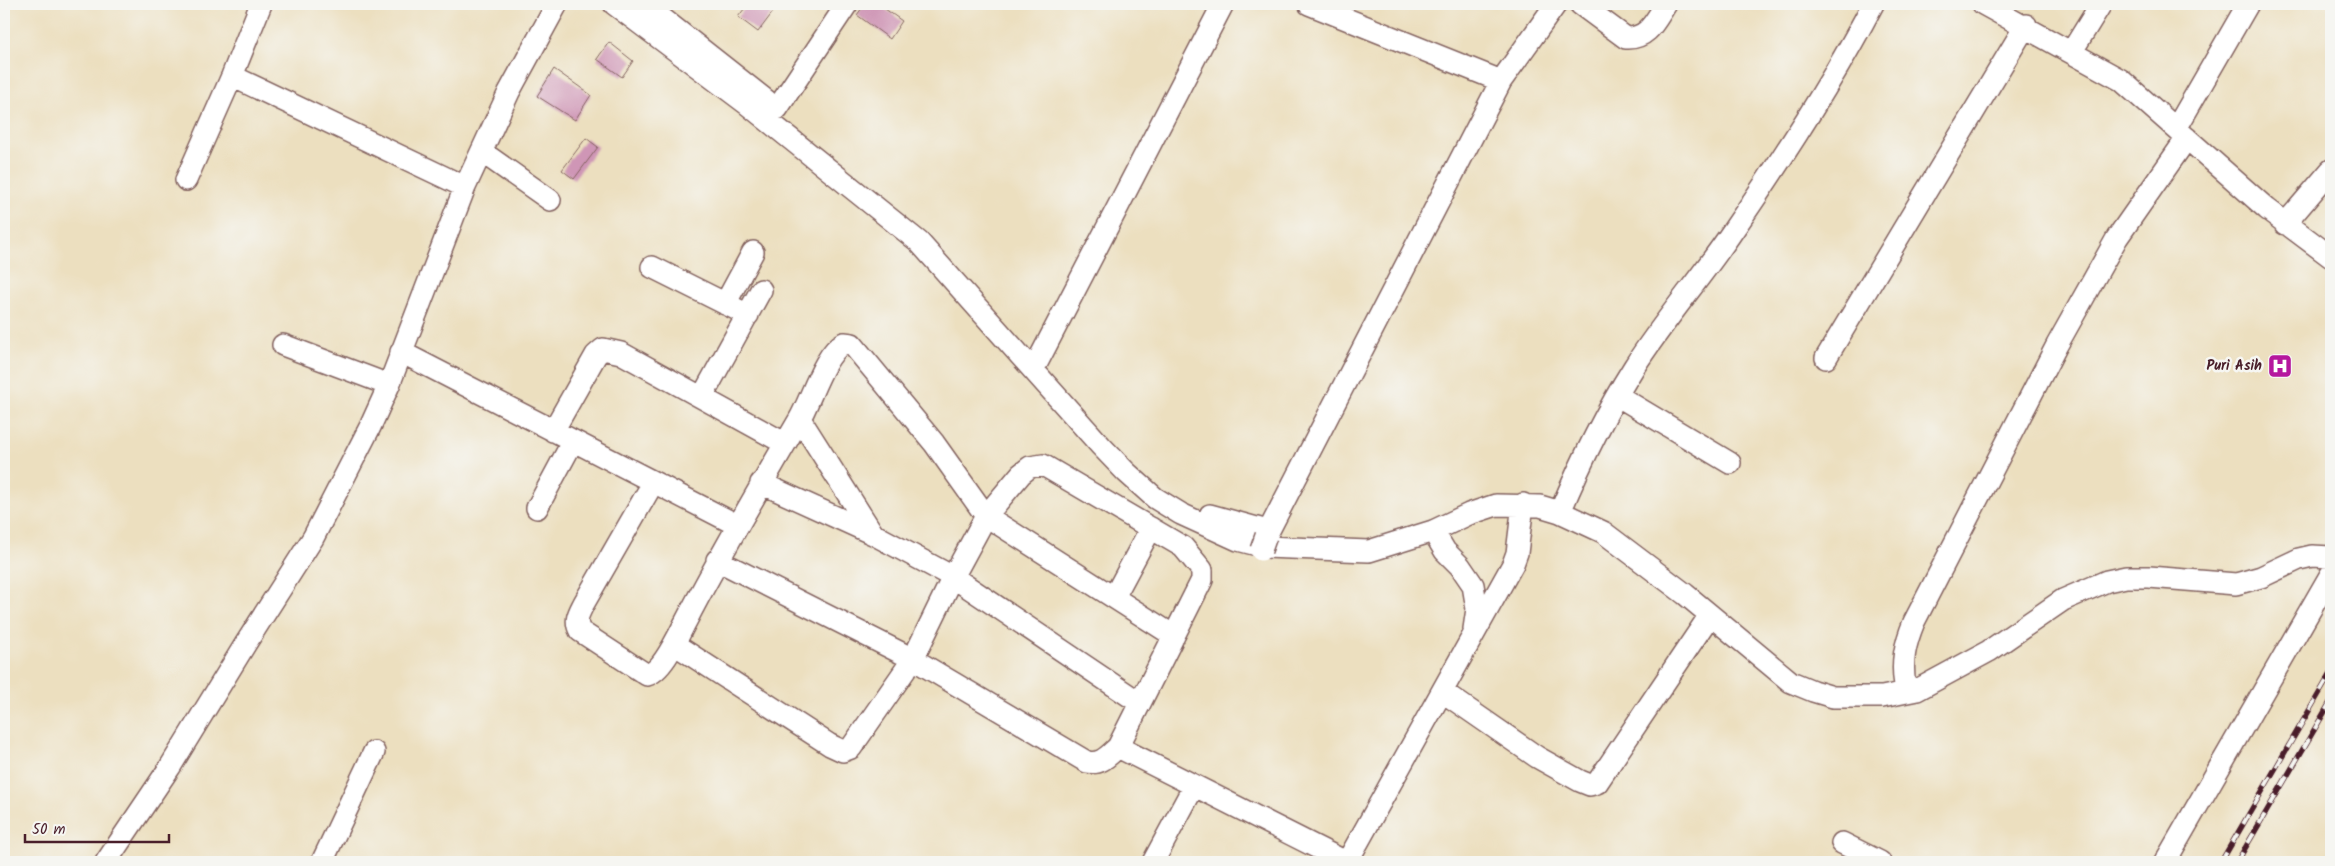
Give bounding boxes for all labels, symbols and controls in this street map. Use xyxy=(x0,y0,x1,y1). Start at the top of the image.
hospital icon: Puri Asih xyxy=(2267,353,2293,379)
place label: Puri Asih xyxy=(2207,355,2262,377)
scale bar xyxy=(25,811,169,843)
text: 50 m xyxy=(32,818,66,842)

